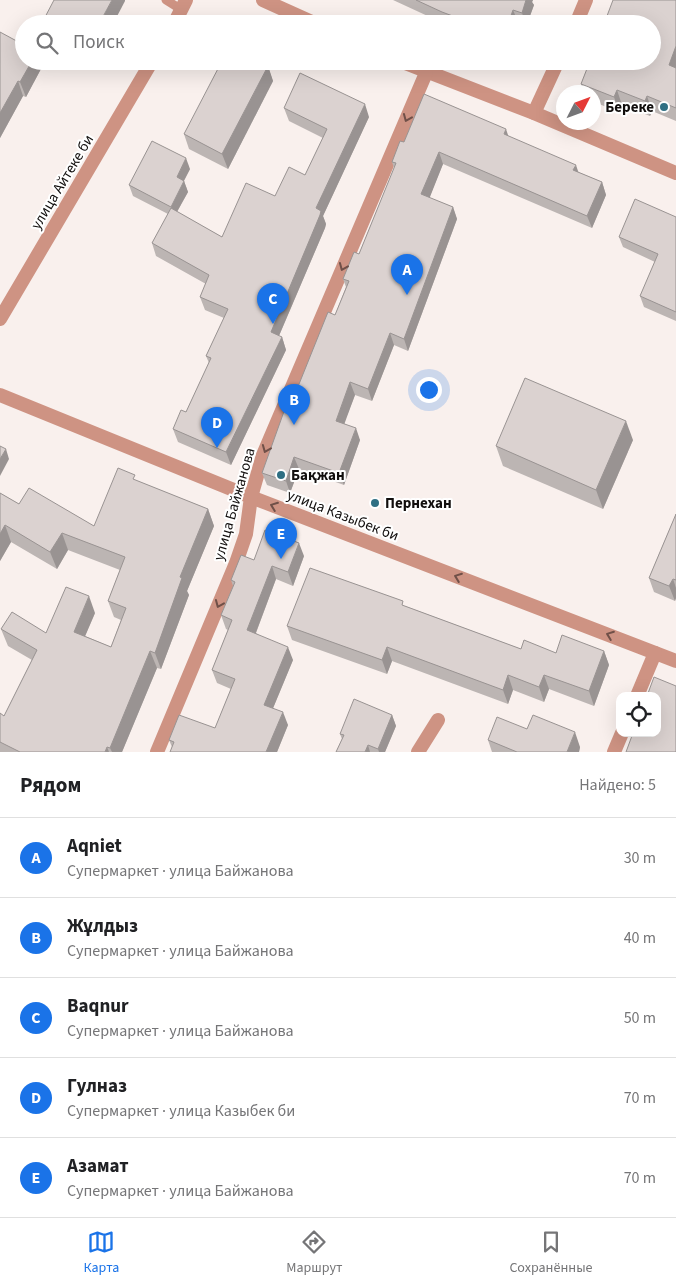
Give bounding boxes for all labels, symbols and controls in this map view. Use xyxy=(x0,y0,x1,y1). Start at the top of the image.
search box xyxy=(15,15,661,70)
icon: search xyxy=(33,29,61,57)
text: Поиск xyxy=(73,29,124,56)
north arrow xyxy=(556,85,601,130)
place label: Береке xyxy=(605,97,654,118)
marker: Береке xyxy=(658,101,670,113)
one-way arrow xyxy=(403,113,414,122)
street label: улица Айтеке би xyxy=(26,131,99,234)
pin: A xyxy=(391,254,423,295)
one-way arrow xyxy=(339,262,350,271)
pin: C xyxy=(257,283,289,324)
your location xyxy=(416,377,442,403)
pin: B xyxy=(278,384,310,425)
pin: D xyxy=(201,407,233,448)
one-way arrow xyxy=(262,444,272,453)
street label: улица Байжанова xyxy=(208,445,261,563)
place label: Бақжан xyxy=(291,465,345,486)
marker: Бақжан xyxy=(275,469,287,481)
street label: улица Казыбек би xyxy=(284,484,402,546)
place label: Пернехан xyxy=(385,493,452,514)
marker: Пернехан xyxy=(369,497,381,509)
one-way arrow xyxy=(270,502,278,512)
pin: E xyxy=(265,518,297,559)
one-way arrow xyxy=(454,573,463,583)
one-way arrow xyxy=(214,599,225,608)
one-way arrow xyxy=(606,631,614,641)
map controls xyxy=(616,692,661,737)
button: locate xyxy=(616,692,661,737)
text: Рядом xyxy=(20,770,81,800)
text: Найдено: 5 xyxy=(579,774,656,796)
text: Aqniet xyxy=(67,833,122,860)
text: A xyxy=(31,847,41,869)
text: 30 m xyxy=(624,847,656,869)
text: Супермаркет · улица Байжанова xyxy=(67,860,294,882)
text: Жұлдыз xyxy=(67,913,138,940)
text: B xyxy=(31,927,41,949)
text: 40 m xyxy=(624,927,656,949)
text: Супермаркет · улица Байжанова xyxy=(67,940,294,962)
text: Baqnur xyxy=(67,993,129,1020)
text: C xyxy=(31,1007,41,1029)
text: 50 m xyxy=(624,1007,656,1029)
text: Супермаркет · улица Байжанова xyxy=(67,1020,294,1042)
text: Гулназ xyxy=(67,1073,127,1100)
text: D xyxy=(31,1087,41,1109)
text: 70 m xyxy=(624,1087,656,1109)
text: Супермаркет · улица Казыбек би xyxy=(67,1100,295,1122)
text: Азамат xyxy=(67,1153,129,1180)
text: E xyxy=(32,1167,40,1189)
text: 70 m xyxy=(624,1167,656,1189)
text: Супермаркет · улица Байжанова xyxy=(67,1180,294,1202)
tab: Карта xyxy=(83,1228,119,1278)
tab: Маршрут xyxy=(286,1228,342,1278)
tab: Сохранённые xyxy=(509,1228,593,1278)

